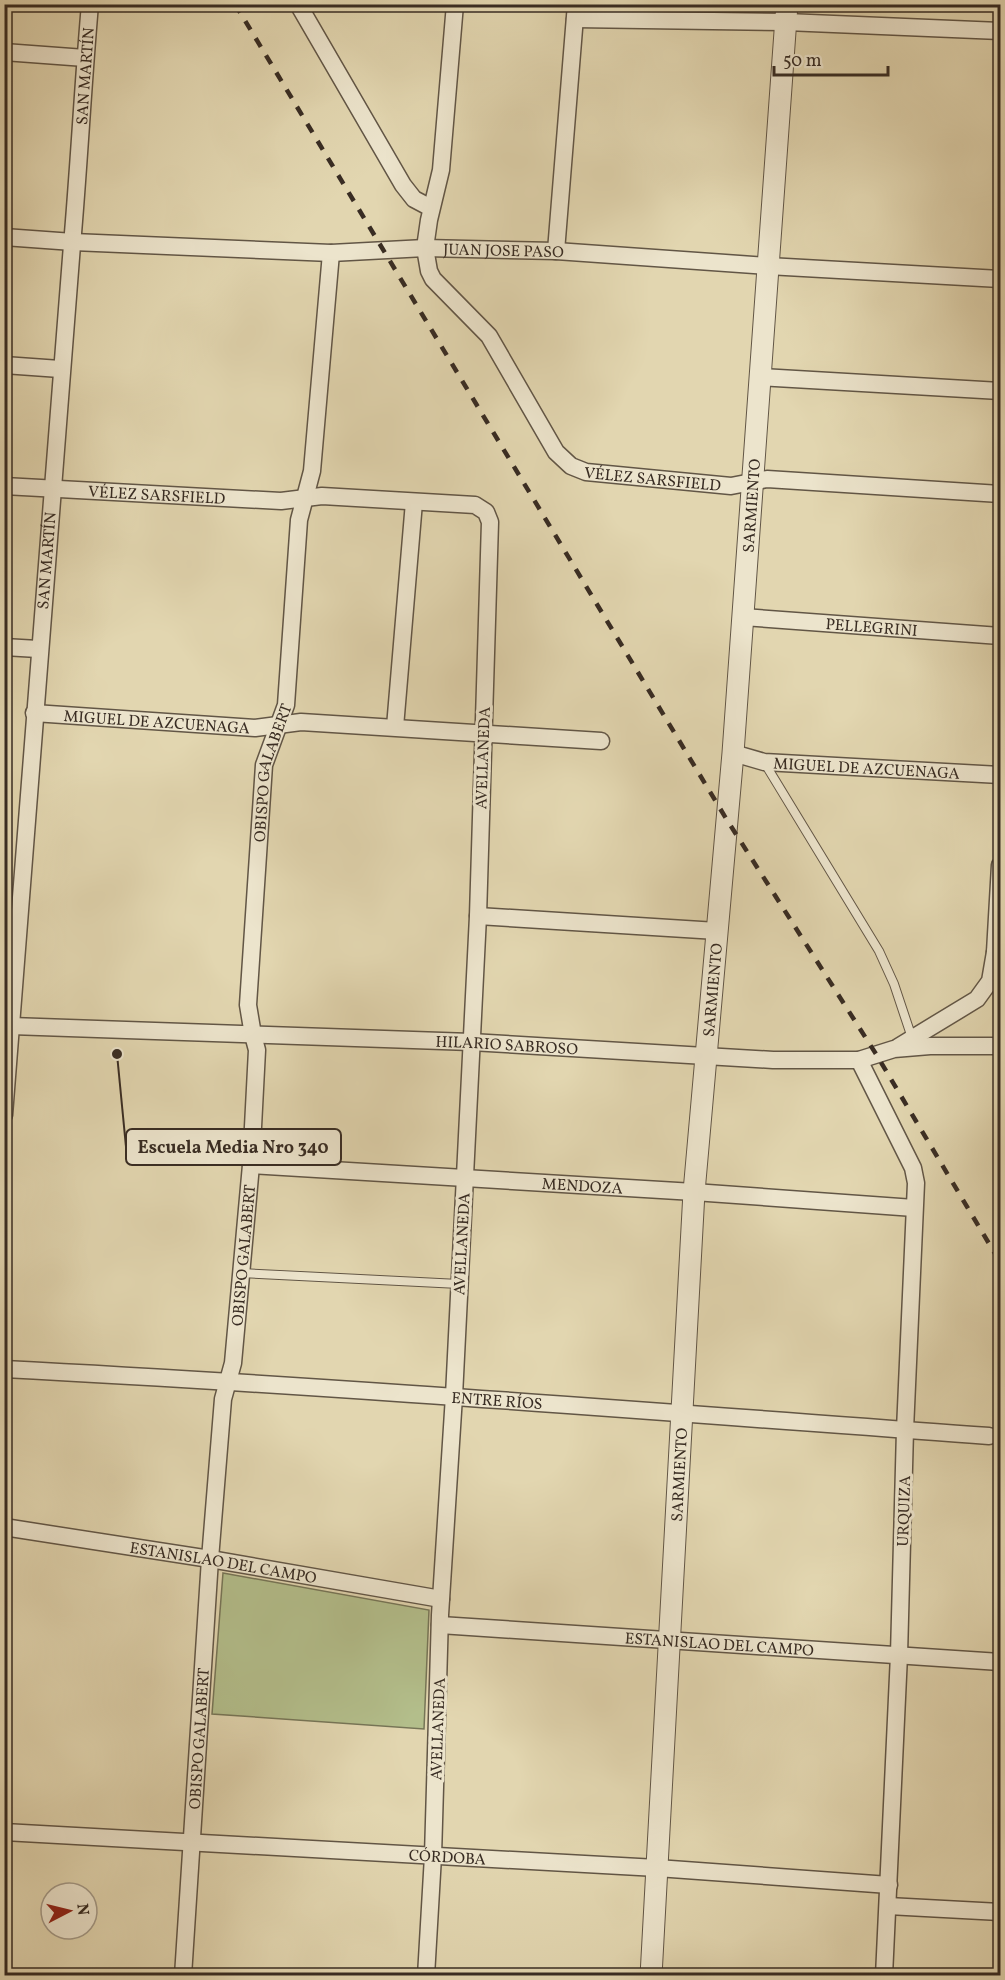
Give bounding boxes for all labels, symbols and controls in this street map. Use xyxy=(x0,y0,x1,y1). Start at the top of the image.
street label: SAN MARTÍN xyxy=(72,27,101,126)
scale bar xyxy=(774,39,888,77)
text: 50 m xyxy=(783,49,822,74)
street label: JUAN JOSE PASO xyxy=(443,239,565,265)
street label: SARMIENTO xyxy=(738,458,767,553)
street label: VÉLEZ SARSFIELD xyxy=(583,463,722,498)
street label: VÉLEZ SARSFIELD xyxy=(87,482,226,511)
street label: SAN MARTÍN xyxy=(33,511,63,610)
street label: PELLEGRINI xyxy=(825,614,918,643)
street label: OBISPO GALABERT xyxy=(250,701,298,843)
street label: MIGUEL DE AZCUENAGA xyxy=(63,706,250,741)
street label: AVELLANEDA xyxy=(471,706,497,810)
street label: MIGUEL DE AZCUENAGA xyxy=(773,754,960,786)
street label: SARMIENTO xyxy=(699,942,729,1038)
street label: HILARIO SABROSO xyxy=(435,1032,579,1061)
callout: Escuela Media Nro 340 xyxy=(126,1129,341,1165)
text: Escuela Media Nro 340 xyxy=(137,1136,329,1161)
street label: MENDOZA xyxy=(541,1174,623,1201)
street label: OBISPO GALABERT xyxy=(227,1184,262,1327)
street label: AVELLANEDA xyxy=(449,1192,477,1296)
street label: ENTRE RÍOS xyxy=(451,1388,543,1416)
street label: SARMIENTO xyxy=(667,1427,694,1522)
street label: URQUIZA xyxy=(893,1475,917,1547)
street label: ESTANISLAO DEL CAMPO xyxy=(128,1538,318,1590)
street label: ESTANISLAO DEL CAMPO xyxy=(624,1628,815,1663)
street label: OBISPO GALABERT xyxy=(185,1667,216,1810)
street label: AVELLANEDA xyxy=(426,1677,452,1781)
street label: CÓRDOBA xyxy=(408,1845,486,1872)
north arrow xyxy=(39,1881,99,1941)
text: N xyxy=(70,1902,94,1917)

